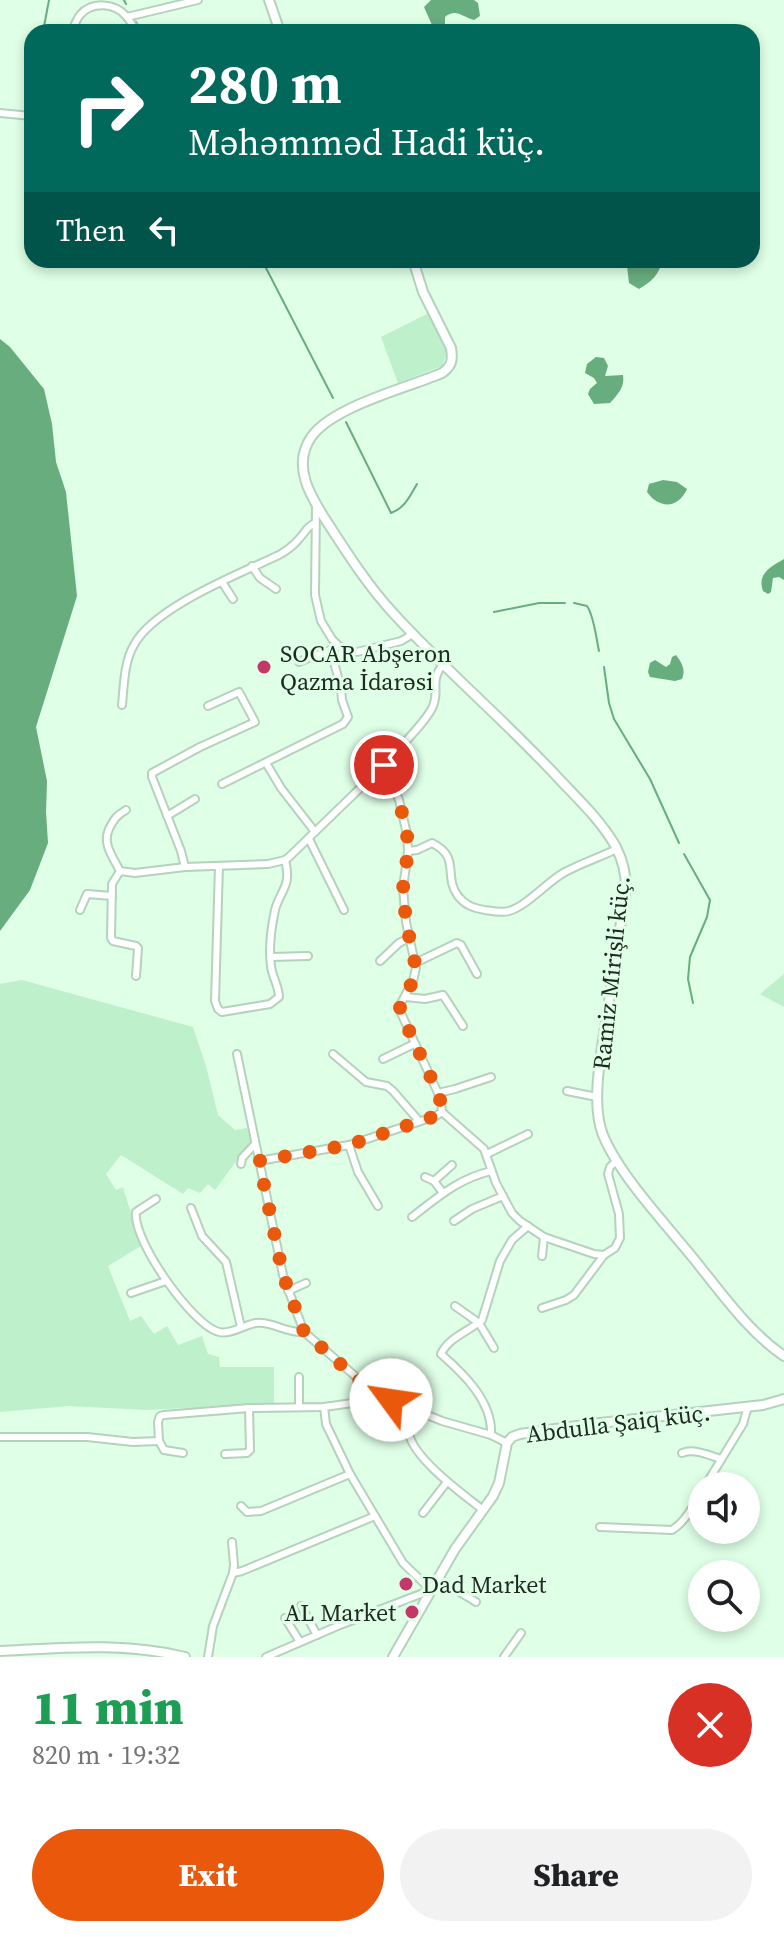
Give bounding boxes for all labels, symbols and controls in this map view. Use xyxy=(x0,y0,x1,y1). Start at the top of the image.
text: 280 m xyxy=(188,45,342,122)
icon: right xyxy=(56,56,160,160)
text: Məhəmməd Hadi küç. xyxy=(188,118,545,167)
icon: left xyxy=(142,208,186,252)
text: Then xyxy=(56,210,126,251)
place label: SOCAR Abşeron Qazma İdarəsi xyxy=(280,637,452,698)
marker: SOCAR Abşeron Qazma İdarəsi xyxy=(255,658,273,676)
pin xyxy=(350,731,418,799)
icon: arrive xyxy=(362,743,406,787)
street label: Ramiz Mirişli küç. xyxy=(584,874,638,1072)
position arrow xyxy=(349,1358,433,1442)
street label: Abdulla Şaiq küç. xyxy=(524,1395,712,1451)
map controls xyxy=(688,1472,760,1632)
button: sound xyxy=(688,1472,760,1544)
button: search xyxy=(688,1560,760,1632)
place label: Dad Market xyxy=(422,1568,546,1601)
marker: Dad Market xyxy=(397,1575,415,1593)
place label: AL Market xyxy=(285,1596,396,1629)
marker: AL Market xyxy=(403,1603,421,1621)
text: 11 min xyxy=(32,1674,184,1740)
button: close xyxy=(668,1683,752,1767)
text: 820 m · 19:32 xyxy=(32,1737,180,1773)
button: Exit xyxy=(32,1829,384,1921)
button: Share xyxy=(400,1829,752,1921)

